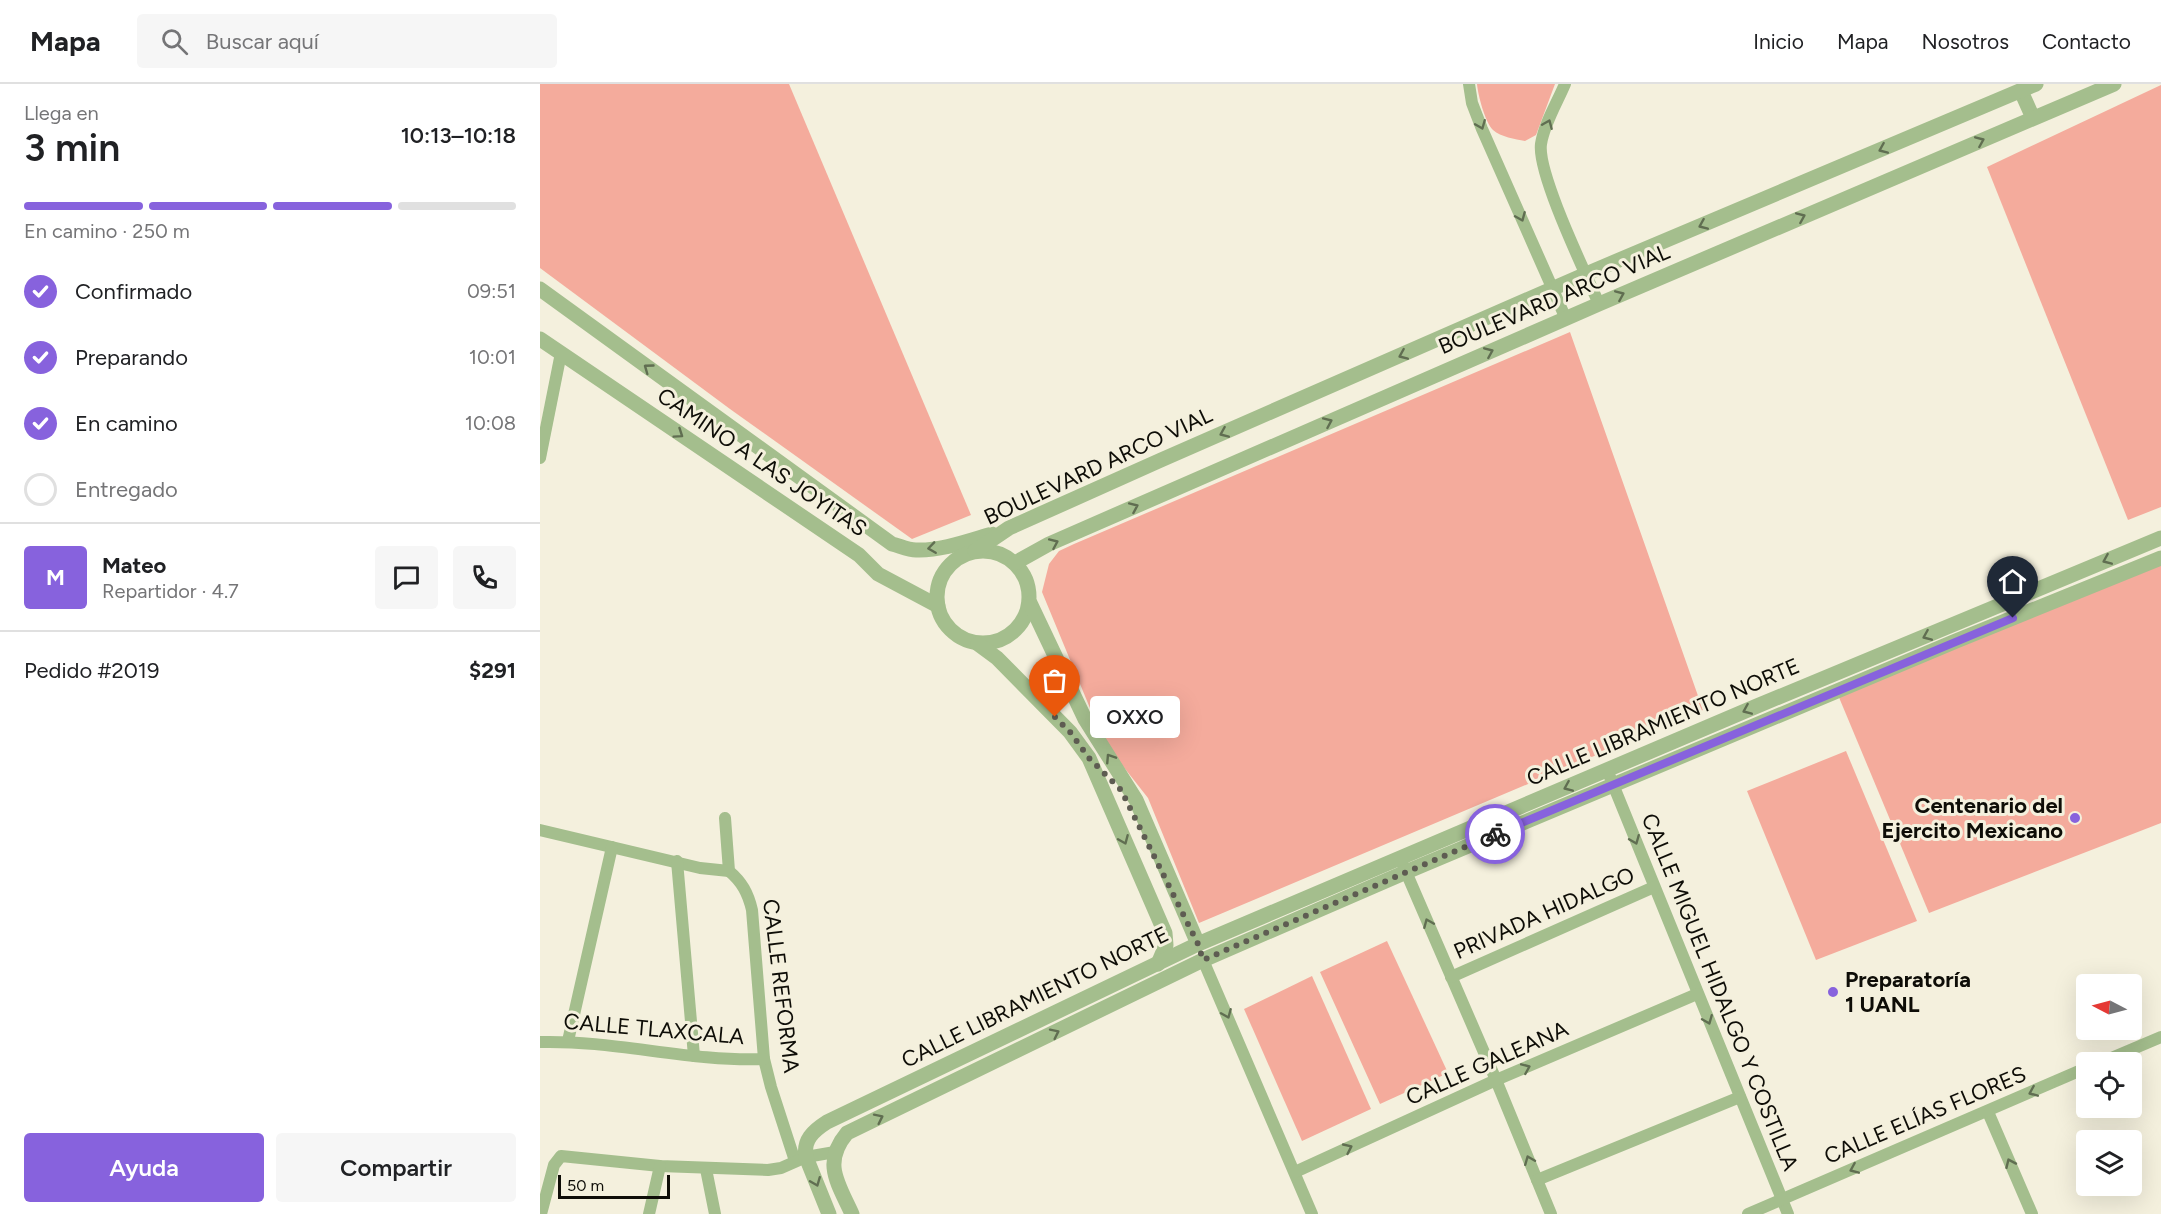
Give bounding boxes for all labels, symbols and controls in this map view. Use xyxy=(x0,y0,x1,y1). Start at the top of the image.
search box xyxy=(137,14,557,68)
text: Mapa xyxy=(30,24,101,58)
icon: search xyxy=(158,25,191,58)
text: Buscar aquí xyxy=(206,28,319,55)
text: Inicio xyxy=(1753,29,1804,54)
text: Mapa xyxy=(1837,29,1889,54)
text: Nosotros xyxy=(1922,29,2009,54)
text: Contacto xyxy=(2042,29,2131,54)
text: Llega en xyxy=(24,101,99,125)
one-way arrow xyxy=(1473,119,1486,129)
one-way arrow xyxy=(1541,119,1553,130)
text: 10:13–10:18 xyxy=(401,122,516,149)
text: 3 min xyxy=(24,124,120,171)
one-way arrow xyxy=(1974,136,1985,148)
one-way arrow xyxy=(1879,142,1890,154)
one-way arrow xyxy=(1514,211,1526,222)
one-way arrow xyxy=(1795,212,1806,224)
one-way arrow xyxy=(1699,218,1710,230)
text: En camino · 250 m xyxy=(24,219,190,243)
street label: BOULEVARD ARCO VIAL xyxy=(1434,238,1674,360)
icon: check xyxy=(24,275,57,308)
text: Confirmado xyxy=(75,278,192,305)
text: 09:51 xyxy=(467,279,516,303)
one-way arrow xyxy=(1613,290,1624,302)
icon: check xyxy=(24,341,57,374)
text: Preparando xyxy=(75,344,188,371)
text: 10:01 xyxy=(469,345,516,369)
one-way arrow xyxy=(1483,347,1494,359)
one-way arrow xyxy=(1398,348,1409,360)
one-way arrow xyxy=(644,364,655,375)
street label: CAMINO A LAS JOYITAS xyxy=(652,382,872,542)
street label: BOULEVARD ARCO VIAL xyxy=(980,401,1217,531)
icon: check xyxy=(24,407,57,440)
text: En camino xyxy=(75,410,178,437)
text: 10:08 xyxy=(465,411,516,435)
one-way arrow xyxy=(1322,417,1333,429)
one-way arrow xyxy=(1219,425,1230,437)
one-way arrow xyxy=(672,427,683,438)
text: Entregado xyxy=(75,476,178,503)
one-way arrow xyxy=(1128,502,1139,514)
one-way arrow xyxy=(1047,538,1058,550)
one-way arrow xyxy=(928,542,937,554)
button: chat xyxy=(375,546,438,609)
button: phone xyxy=(453,546,516,609)
text: Mateo xyxy=(102,552,166,579)
one-way arrow xyxy=(2102,553,2113,565)
pin xyxy=(1987,556,2038,618)
text: M xyxy=(46,564,65,591)
icon: home xyxy=(1996,565,2029,598)
text: Repartidor · 4.7 xyxy=(102,579,239,603)
one-way arrow xyxy=(1922,628,1933,640)
street label: CALLE LIBRAMIENTO NORTE xyxy=(1522,652,1804,792)
pin xyxy=(1029,655,1080,717)
text: Pedido #2019 xyxy=(24,657,159,684)
text: $291 xyxy=(469,657,516,684)
icon: bag xyxy=(1038,664,1071,697)
callout: OXXO xyxy=(1091,696,1181,738)
one-way arrow xyxy=(1742,703,1753,715)
text: OXXO xyxy=(1106,705,1164,729)
one-way arrow xyxy=(1107,754,1118,765)
one-way arrow xyxy=(1563,780,1574,792)
place label: Centenario del Ejercito Mexicano xyxy=(1881,792,2063,844)
courier xyxy=(1465,804,1525,864)
street label: CALLE MIGUEL HIDALGO Y COSTILLA xyxy=(1636,809,1804,1175)
marker: Centenario del Ejercito Mexicano xyxy=(2068,811,2082,825)
icon: bike xyxy=(1479,818,1512,851)
one-way arrow xyxy=(1117,833,1129,844)
one-way arrow xyxy=(1628,833,1640,844)
street label: PRIVADA HIDALGO xyxy=(1449,861,1639,965)
street label: CALLE REFORMA xyxy=(757,897,805,1075)
one-way arrow xyxy=(1423,918,1435,929)
street label: CALLE LIBRAMIENTO NORTE xyxy=(897,920,1173,1074)
place label: Preparatoría 1 UANL xyxy=(1845,966,1971,1018)
north arrow xyxy=(2076,974,2142,1040)
map controls xyxy=(2076,974,2142,1196)
marker: Preparatoría 1 UANL xyxy=(1826,985,1840,999)
street label: CALLE TLAXCALA xyxy=(563,1008,746,1050)
one-way arrow xyxy=(1219,1008,1231,1019)
one-way arrow xyxy=(1701,1014,1713,1025)
street label: CALLE GALEANA xyxy=(1402,1015,1572,1111)
one-way arrow xyxy=(1048,1028,1059,1040)
button: locate xyxy=(2076,1052,2142,1118)
street label: CALLE ELÍAS FLORES xyxy=(1820,1060,2030,1170)
one-way arrow xyxy=(1520,1063,1531,1075)
one-way arrow xyxy=(2028,1084,2039,1096)
one-way arrow xyxy=(873,1113,884,1125)
button: layers xyxy=(2076,1130,2142,1196)
button: Ayuda xyxy=(24,1133,264,1202)
button: Compartir xyxy=(276,1133,516,1202)
one-way arrow xyxy=(1342,1143,1353,1155)
one-way arrow xyxy=(1524,1155,1536,1166)
one-way arrow xyxy=(2005,1158,2017,1169)
one-way arrow xyxy=(1849,1162,1860,1174)
scale bar xyxy=(558,1172,670,1200)
text: 50 m xyxy=(567,1176,604,1195)
one-way arrow xyxy=(808,1176,821,1187)

